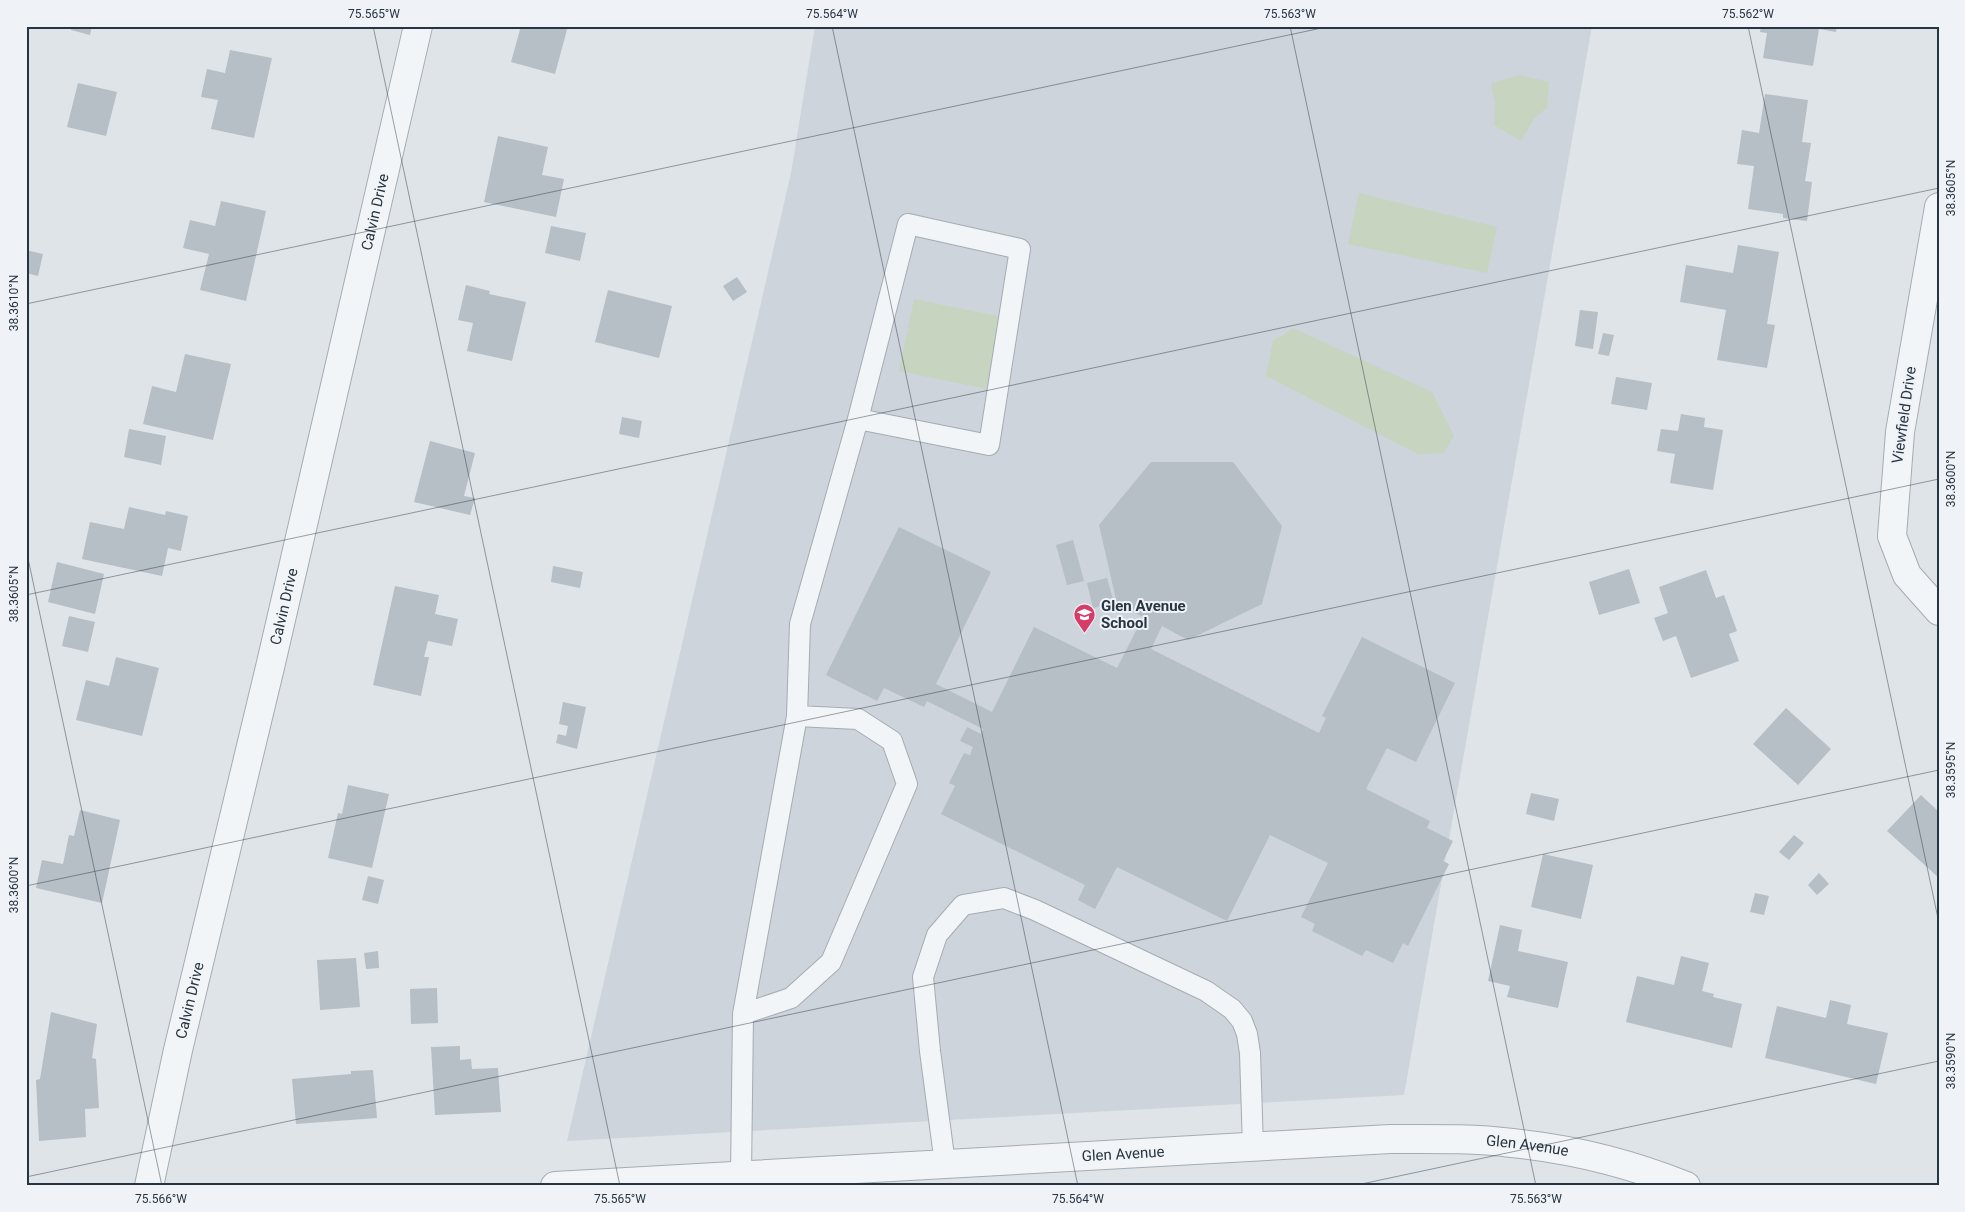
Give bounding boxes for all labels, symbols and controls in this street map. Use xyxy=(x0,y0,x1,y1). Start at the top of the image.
text: 75.565°W xyxy=(348,7,400,21)
text: 75.564°W xyxy=(806,7,858,21)
text: 75.563°W xyxy=(1264,7,1316,21)
text: 75.562°W xyxy=(1722,7,1774,21)
text: 38.3605°N xyxy=(1944,160,1958,216)
street label: Calvin Drive xyxy=(358,172,393,252)
text: 38.3610°N xyxy=(7,275,21,331)
street label: Viewfield Drive xyxy=(1888,365,1920,465)
text: 38.3600°N xyxy=(1944,451,1958,507)
text: 38.3605°N xyxy=(7,566,21,622)
street label: Calvin Drive xyxy=(266,566,302,647)
place label: Glen Avenue School xyxy=(1101,597,1186,632)
school or university icon: Glen Avenue School xyxy=(1073,603,1097,634)
text: 38.3595°N xyxy=(1944,742,1958,798)
text: 38.3600°N xyxy=(7,857,21,913)
street label: Calvin Drive xyxy=(172,960,208,1041)
text: 38.3590°N xyxy=(1944,1033,1958,1089)
street label: Glen Avenue xyxy=(1485,1132,1570,1160)
street label: Glen Avenue xyxy=(1081,1143,1165,1165)
text: 75.566°W xyxy=(135,1192,187,1206)
text: 75.565°W xyxy=(594,1192,646,1206)
text: 75.564°W xyxy=(1052,1192,1104,1206)
text: 75.563°W xyxy=(1510,1192,1562,1206)

